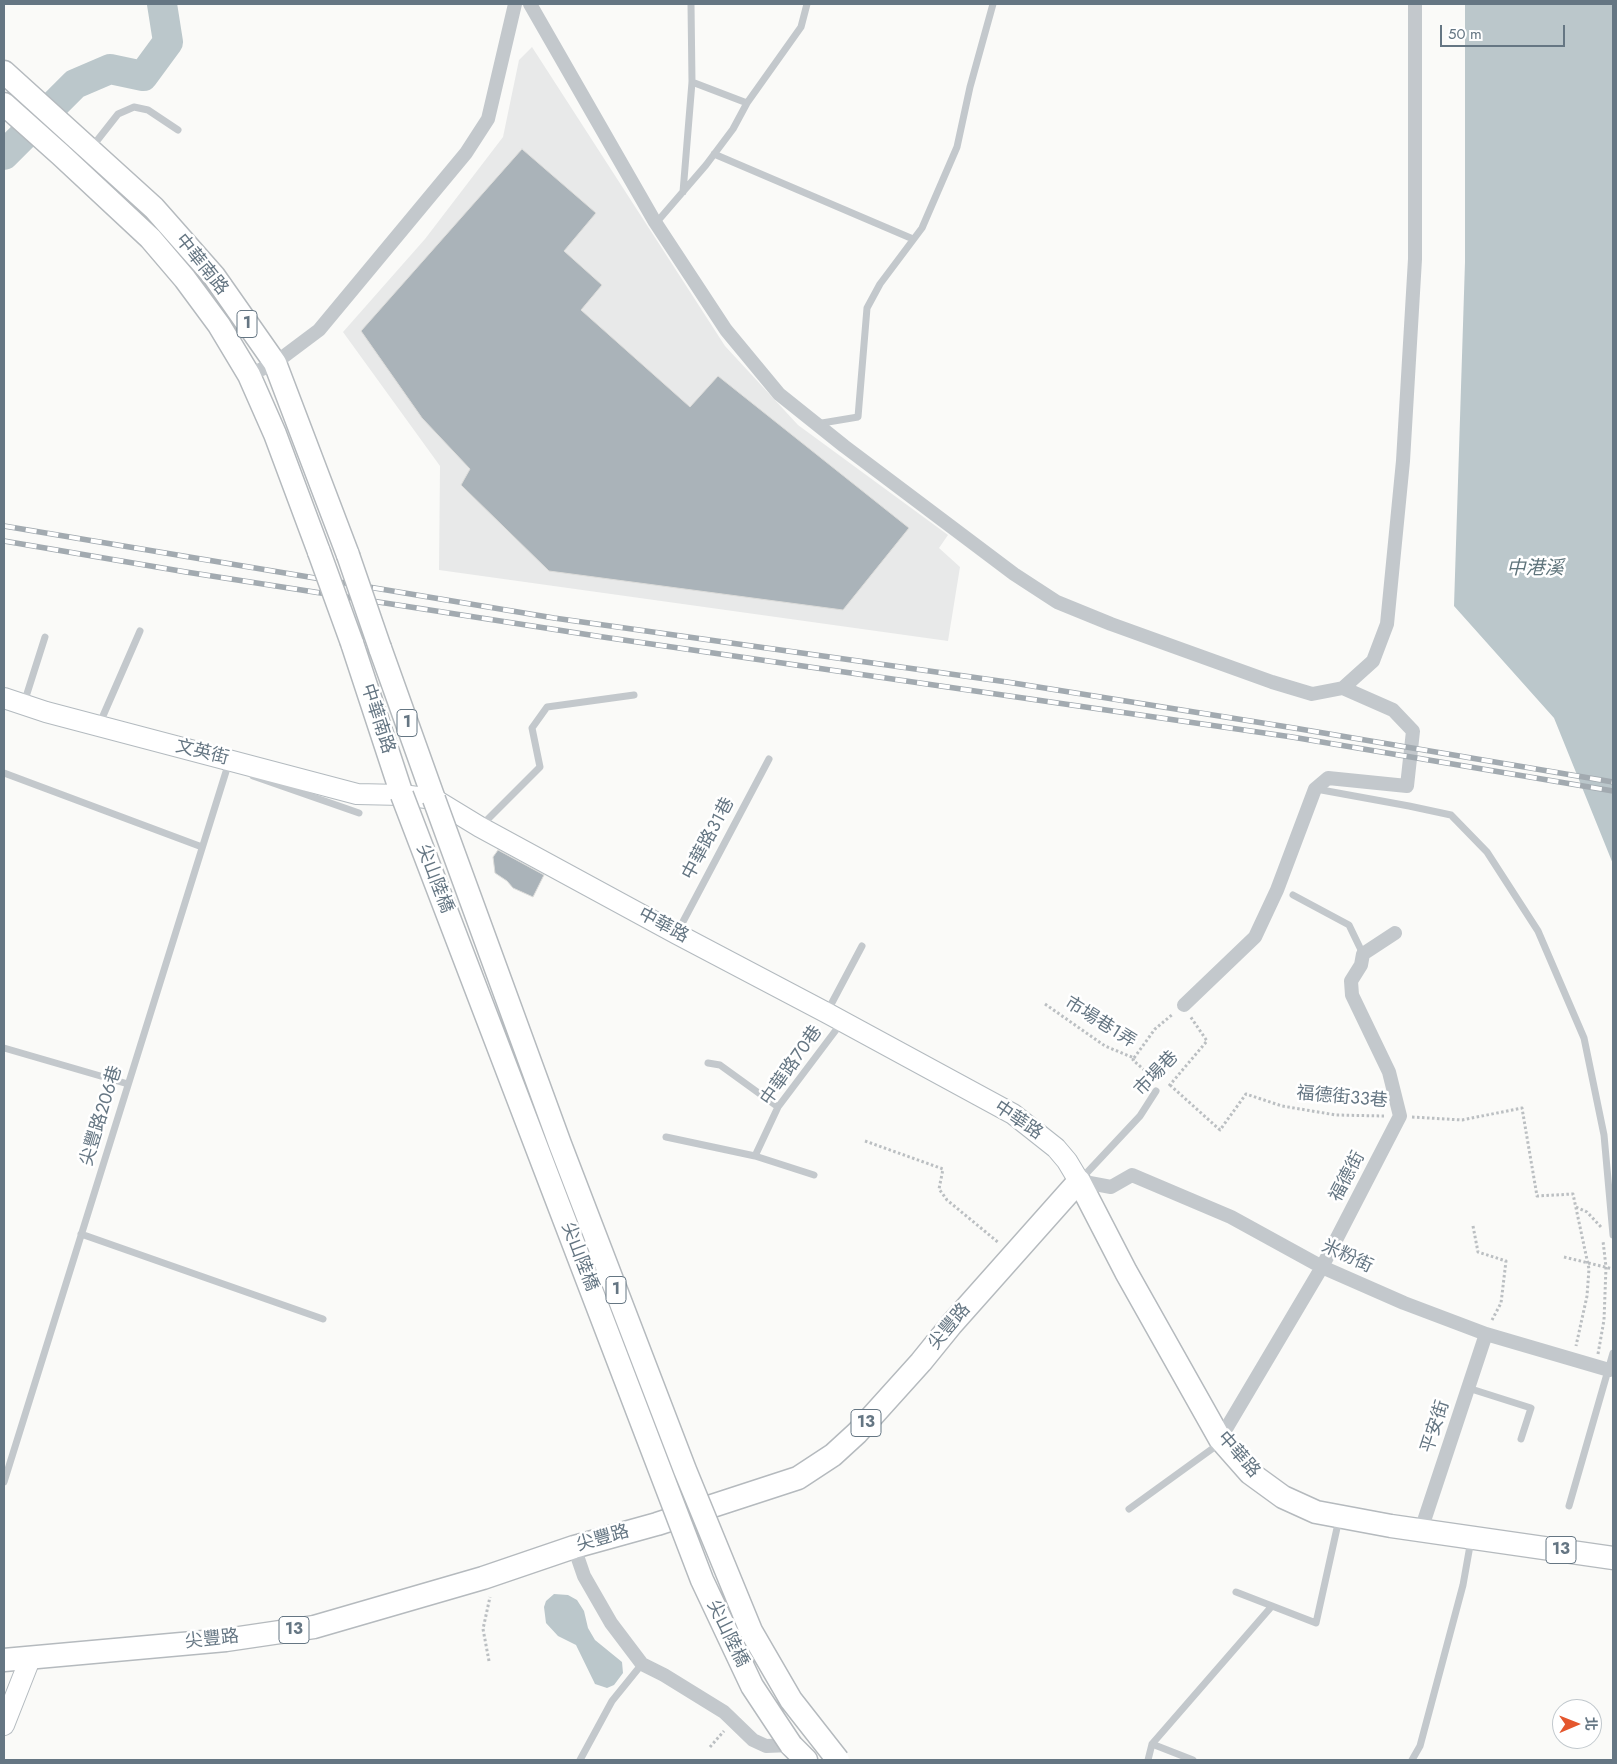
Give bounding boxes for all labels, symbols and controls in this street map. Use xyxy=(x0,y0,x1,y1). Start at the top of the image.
scale bar xyxy=(1442,15,1567,47)
text: 50 m xyxy=(1448,23,1482,45)
street label: 中華南路 xyxy=(170,230,232,300)
road number: 1 xyxy=(237,310,257,338)
water label: 中港溪 xyxy=(1507,558,1563,580)
street label: 中華南路 xyxy=(356,681,398,757)
road number: 1 xyxy=(397,710,417,736)
street label: 文英街 xyxy=(173,736,231,770)
street label: 中華路31巷 xyxy=(678,794,740,884)
street label: 尖山陸橋 xyxy=(411,842,457,916)
street label: 中華路 xyxy=(634,904,692,948)
street label: 市場巷1弄 xyxy=(1060,993,1140,1053)
street label: 中華路70巷 xyxy=(757,1022,827,1110)
street label: 市場巷 xyxy=(1130,1047,1184,1101)
street label: 尖豐路206巷 xyxy=(77,1063,127,1169)
street label: 福德街33巷 xyxy=(1295,1083,1389,1113)
street label: 中華路 xyxy=(990,1097,1046,1145)
street label: 福德街 xyxy=(1326,1148,1370,1206)
street label: 尖山陸橋 xyxy=(556,1220,602,1294)
street label: 米粉街 xyxy=(1318,1236,1376,1278)
road number: 1 xyxy=(606,1276,626,1304)
street label: 尖豐路 xyxy=(924,1299,976,1355)
street label: 平安街 xyxy=(1417,1398,1455,1456)
road number: 13 xyxy=(851,1410,881,1436)
street label: 中華路 xyxy=(1212,1428,1264,1482)
street label: 尖豐路 xyxy=(574,1521,632,1557)
road number: 13 xyxy=(1546,1536,1576,1564)
street label: 尖山陸橋 xyxy=(702,1597,752,1671)
road number: 13 xyxy=(279,1616,309,1644)
street label: 尖豐路 xyxy=(184,1626,240,1654)
north arrow xyxy=(1552,1699,1602,1749)
text: 北 xyxy=(1581,1717,1601,1731)

